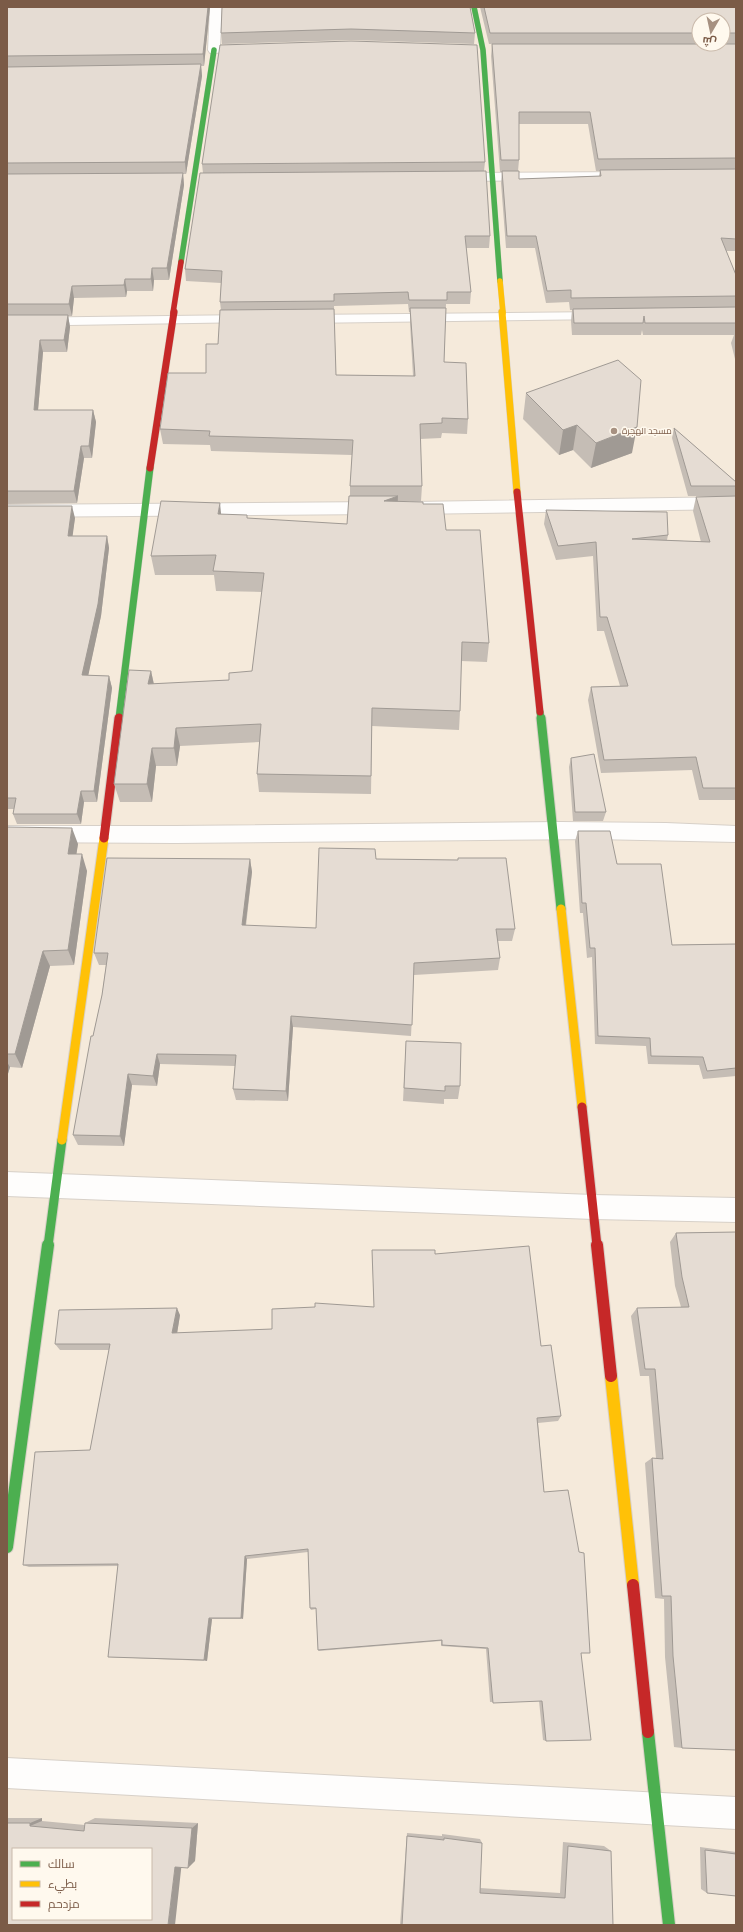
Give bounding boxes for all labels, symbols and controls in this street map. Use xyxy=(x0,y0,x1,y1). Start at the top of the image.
north arrow xyxy=(691,12,731,52)
text: ش xyxy=(701,34,718,50)
place label: مسجد الهجرة xyxy=(622,425,672,436)
marker: مسجد الهجرة xyxy=(609,426,619,436)
legend xyxy=(12,1848,152,1920)
text: سالك xyxy=(48,1856,75,1870)
text: بطيء xyxy=(48,1876,77,1894)
text: مزدحم xyxy=(48,1896,80,1912)

